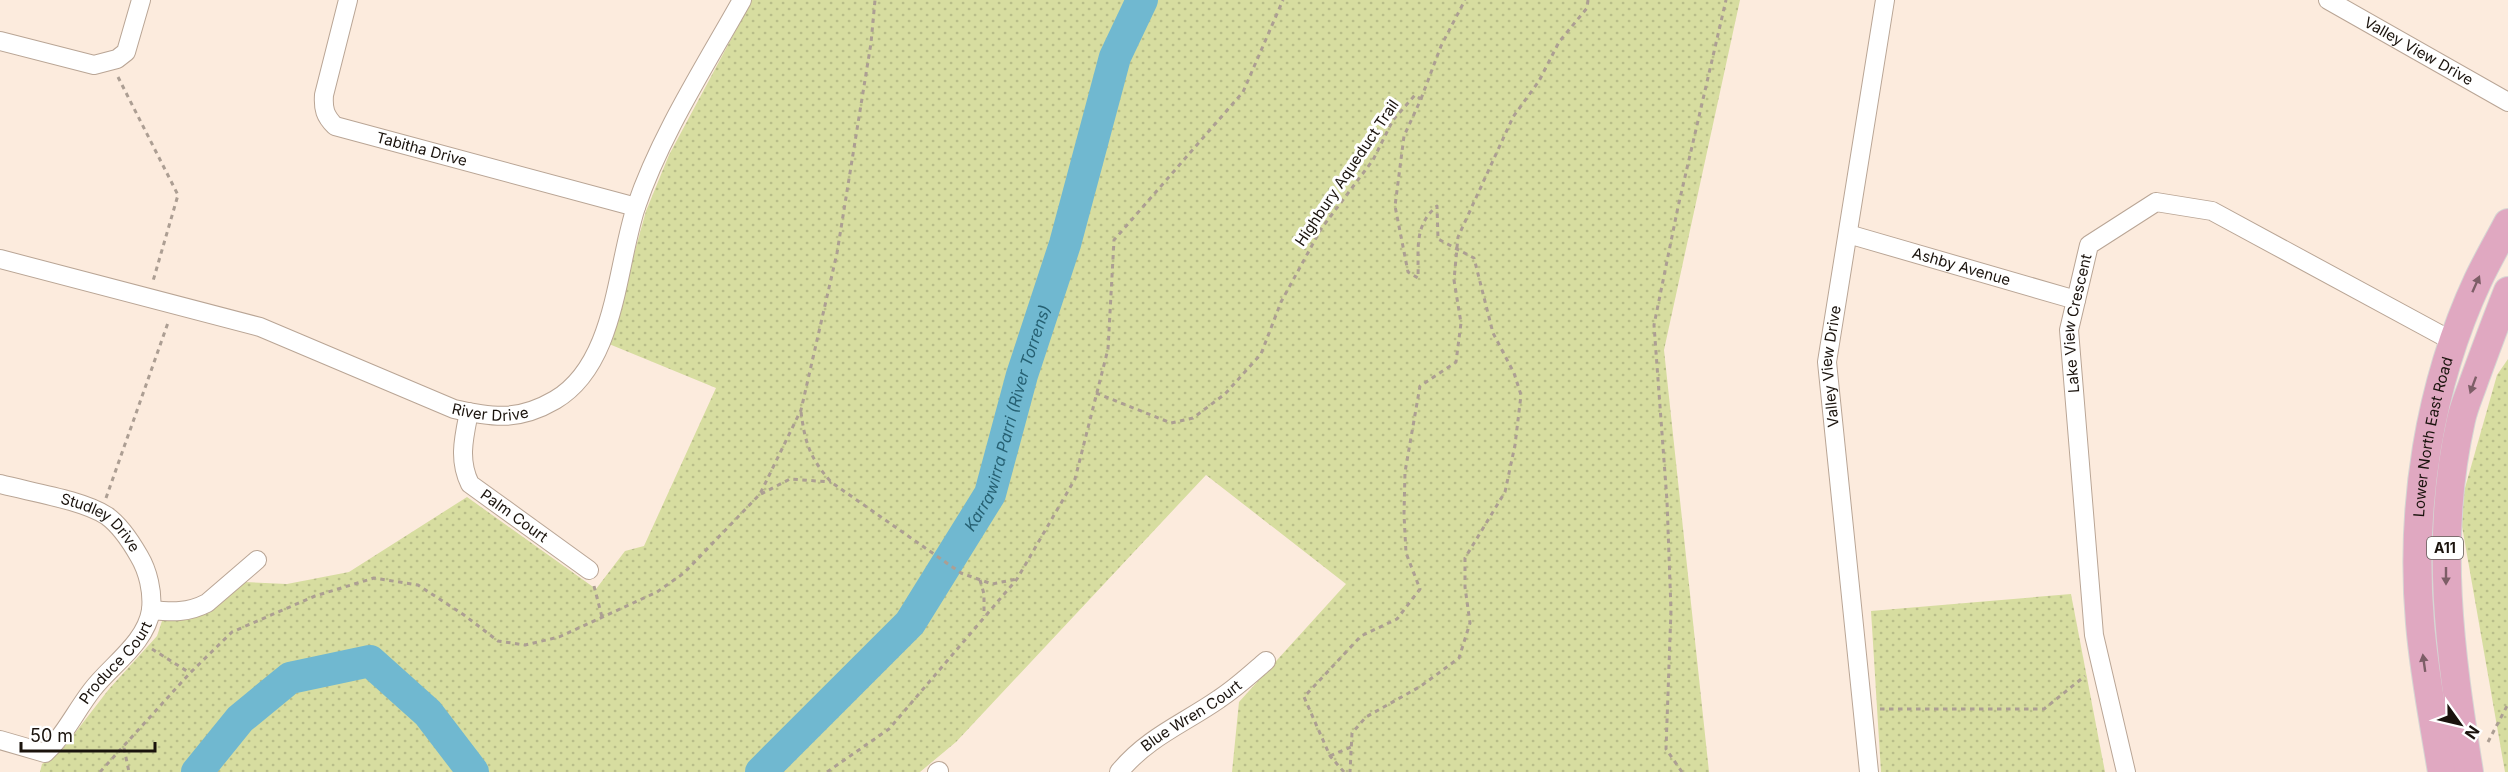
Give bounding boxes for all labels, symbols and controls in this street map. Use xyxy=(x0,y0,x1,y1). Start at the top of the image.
street label: Valley View Drive xyxy=(2361,12,2477,89)
street label: Highbury Aqueduct Trail xyxy=(1290,96,1403,250)
street label: Tabitha Drive xyxy=(374,128,469,170)
street label: Ashby Avenue xyxy=(1910,243,2013,290)
street label: Lake View Crescent xyxy=(2059,252,2096,394)
one-way arrow xyxy=(2472,276,2481,293)
water label: Karrawirra Parri (River Torrens) xyxy=(960,302,1054,535)
street label: Valley View Drive xyxy=(1817,304,1845,428)
street label: Lower North East Road xyxy=(2409,354,2457,518)
one-way arrow xyxy=(2467,376,2477,394)
street label: River Drive xyxy=(450,399,530,425)
street label: Palm Court xyxy=(477,485,552,546)
street label: Studley Drive xyxy=(59,489,144,555)
road number: A11 xyxy=(2427,537,2463,559)
one-way arrow xyxy=(2441,567,2451,586)
street label: Produce Court xyxy=(75,618,156,708)
one-way arrow xyxy=(2420,653,2429,672)
street label: Blue Wren Court xyxy=(1137,676,1245,755)
north arrow xyxy=(2430,694,2490,754)
scale bar xyxy=(21,715,154,753)
text: N xyxy=(2461,722,2484,743)
text: 50 m xyxy=(30,725,73,746)

